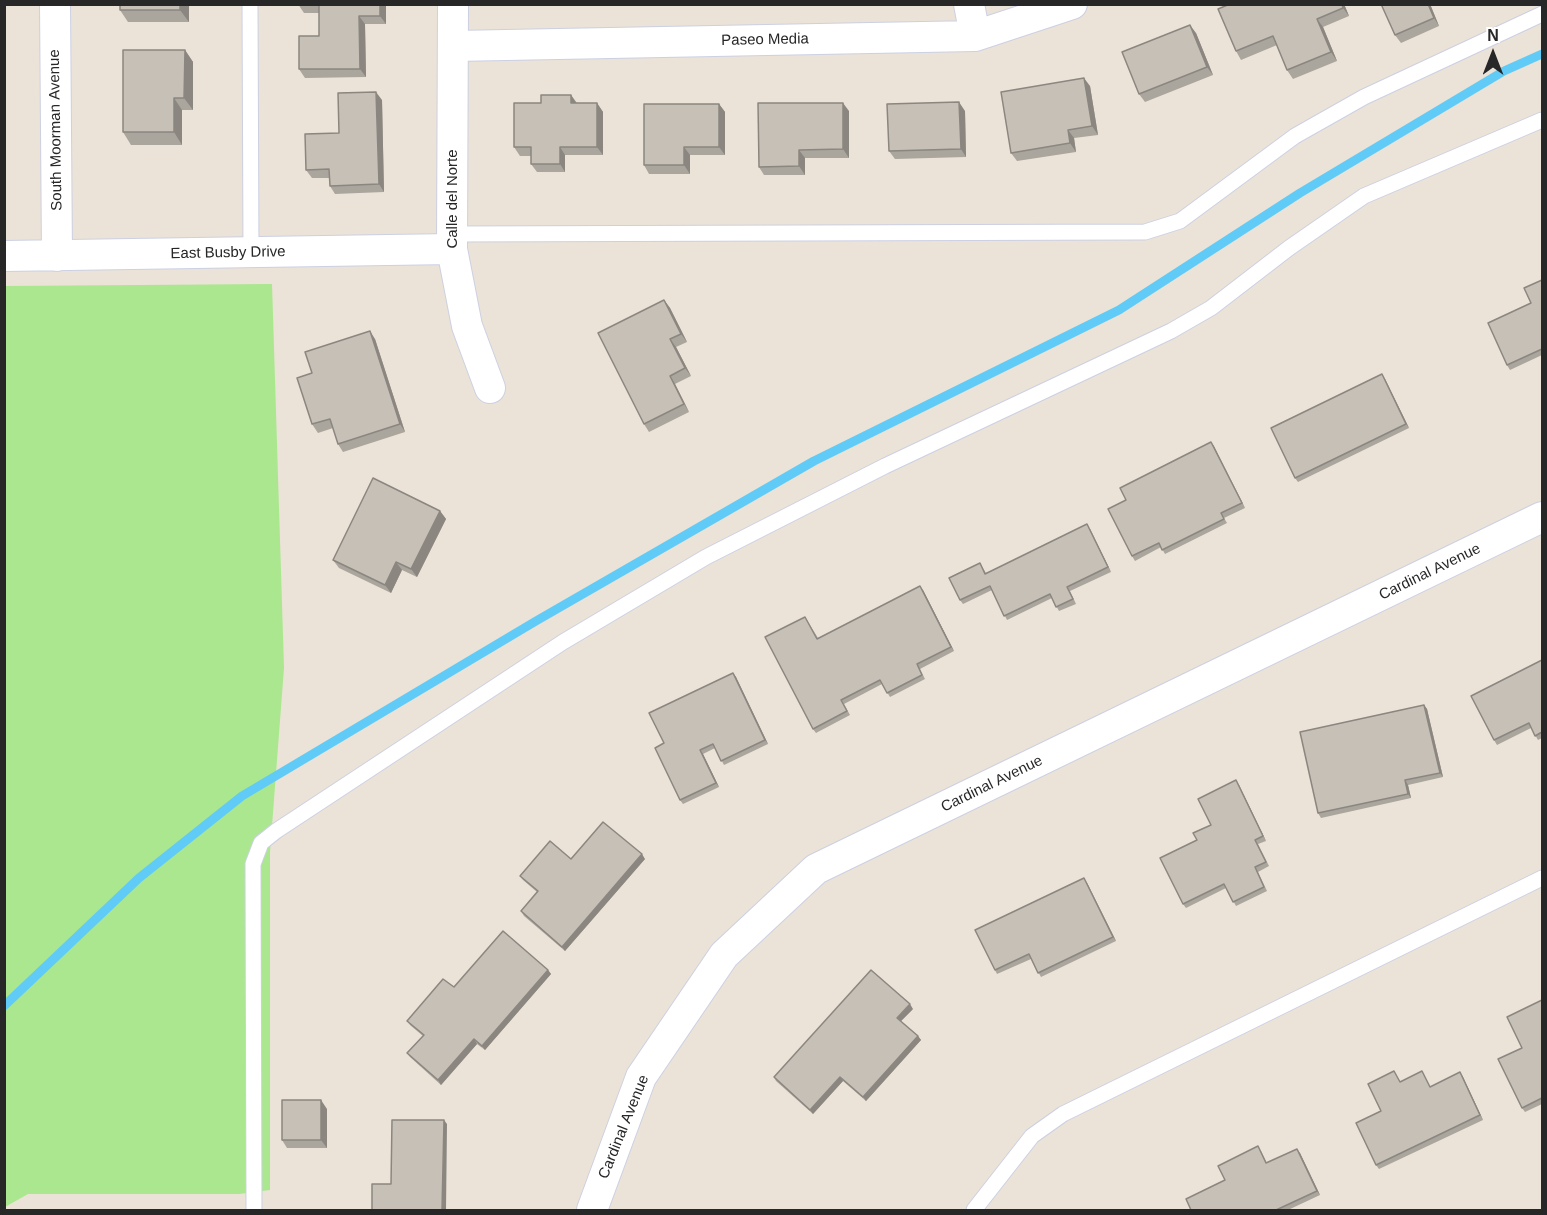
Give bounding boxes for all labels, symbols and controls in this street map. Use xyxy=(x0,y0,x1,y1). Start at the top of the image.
north arrow xyxy=(1463,24,1523,84)
text: N xyxy=(1487,27,1499,44)
street label: Paseo Media xyxy=(721,30,809,50)
street label: South Moorman Avenue xyxy=(46,49,66,211)
street label: Calle del Norte xyxy=(444,149,462,249)
street label: East Busby Drive xyxy=(170,243,286,263)
street label: Cardinal Avenue xyxy=(1376,540,1484,604)
street label: Cardinal Avenue xyxy=(938,752,1046,816)
street label: Cardinal Avenue xyxy=(595,1072,653,1182)

